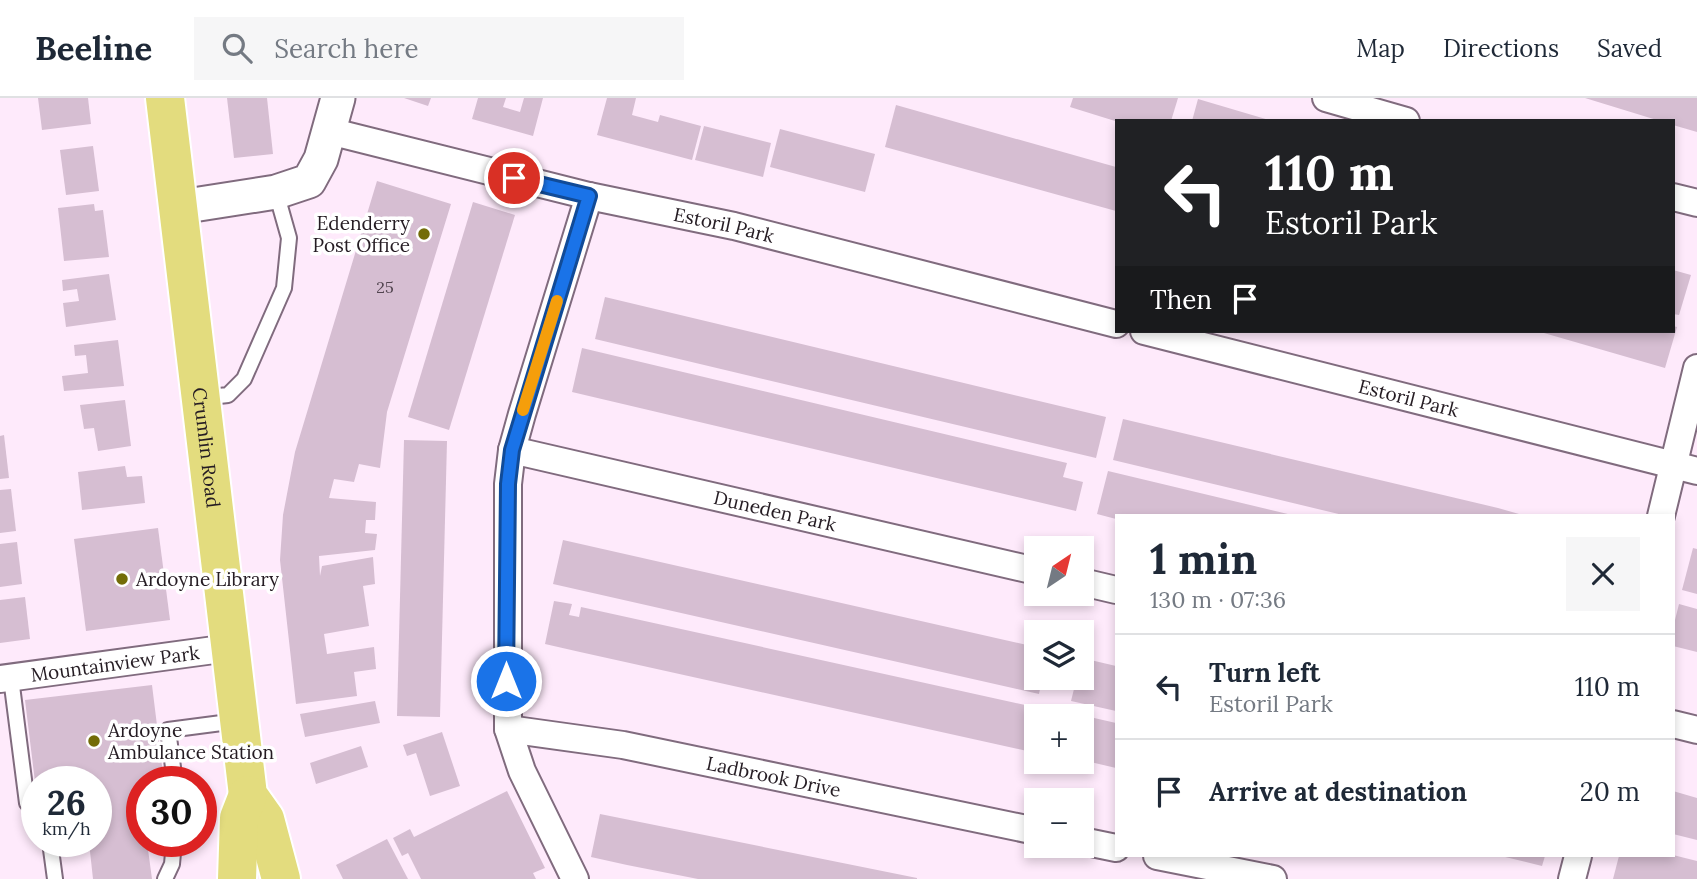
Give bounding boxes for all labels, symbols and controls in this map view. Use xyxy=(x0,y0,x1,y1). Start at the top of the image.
search box xyxy=(194,17,684,80)
text: Beeline xyxy=(35,27,152,69)
icon: search xyxy=(218,29,256,67)
text: Search here xyxy=(274,32,419,65)
text: Map xyxy=(1356,33,1405,64)
text: Directions xyxy=(1443,33,1559,64)
text: Saved xyxy=(1597,33,1662,64)
text: 110 m xyxy=(1265,141,1394,203)
icon: left xyxy=(1150,147,1241,238)
pin xyxy=(484,148,544,208)
icon: arrive xyxy=(495,159,533,197)
street label: Estoril Park xyxy=(672,202,778,248)
text: Estoril Park xyxy=(1265,202,1437,243)
place label: Edenderry Post Office xyxy=(313,211,410,257)
marker: Edenderry Post Office xyxy=(416,226,432,242)
house number: 25 xyxy=(376,277,394,297)
icon: arrive xyxy=(1226,280,1264,318)
text: Then xyxy=(1150,283,1212,316)
street label: Estoril Park xyxy=(1356,374,1462,422)
street label: Crumlin Road xyxy=(188,386,226,509)
street label: Duneden Park xyxy=(711,485,839,537)
text: 1 min xyxy=(1150,532,1257,586)
north arrow xyxy=(1024,536,1094,606)
map controls xyxy=(1024,536,1094,858)
button: close xyxy=(1566,537,1640,611)
place label: Ardoyne Library xyxy=(135,567,279,591)
marker: Ardoyne Library xyxy=(114,571,130,587)
text: 130 m · 07:36 xyxy=(1150,585,1286,614)
button: layers xyxy=(1024,620,1094,690)
street label: Mountainview Park xyxy=(29,640,202,687)
position arrow xyxy=(469,644,543,718)
text: Turn left xyxy=(1209,656,1320,689)
icon: left xyxy=(1150,668,1188,706)
text: 110 m xyxy=(1575,670,1640,703)
text: Estoril Park xyxy=(1209,689,1333,718)
button: + xyxy=(1024,704,1094,774)
place label: Ardoyne Ambulance Station xyxy=(107,718,274,764)
marker: Ardoyne Ambulance Station xyxy=(86,733,102,749)
street label: Ladbrook Drive xyxy=(704,751,843,802)
speed limit sign: 30 xyxy=(126,766,217,857)
icon: arrive xyxy=(1150,773,1188,811)
text: Arrive at destination xyxy=(1209,775,1467,808)
text: 20 m xyxy=(1580,775,1640,808)
text: 26 xyxy=(47,780,86,825)
button: − xyxy=(1024,788,1094,858)
text: km/h xyxy=(42,817,91,840)

